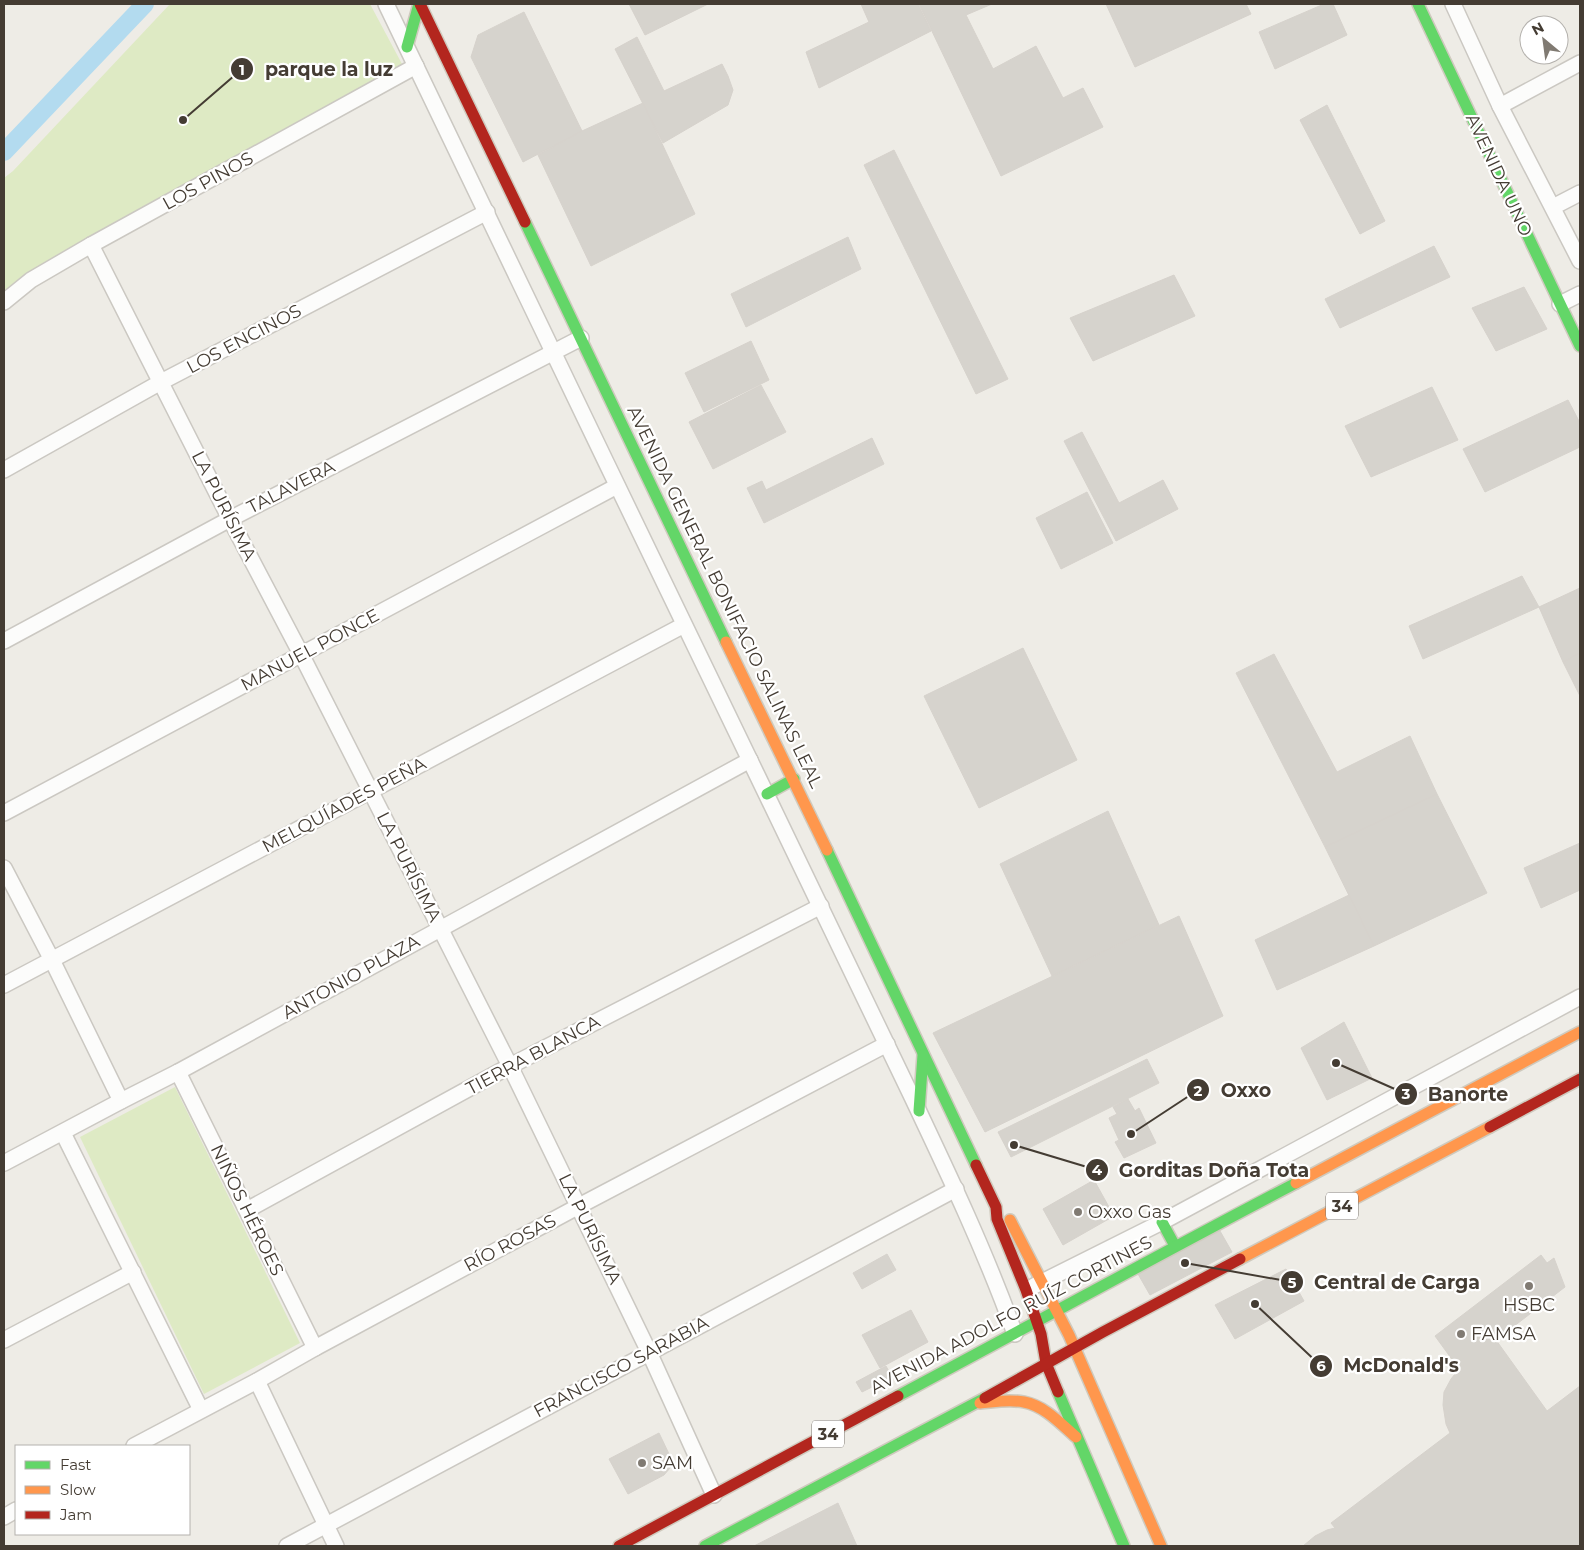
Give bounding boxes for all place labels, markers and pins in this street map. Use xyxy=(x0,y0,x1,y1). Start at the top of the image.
callout: parque la luz xyxy=(230,52,403,86)
callout: Oxxo xyxy=(1186,1073,1281,1107)
callout: Banorte xyxy=(1393,1077,1519,1111)
callout: Gorditas Doña Tota xyxy=(1084,1153,1320,1187)
place label: Oxxo Gas xyxy=(1088,1201,1171,1223)
marker: Oxxo Gas xyxy=(1072,1206,1084,1218)
callout: Central de Carga xyxy=(1279,1265,1490,1299)
marker: HSBC xyxy=(1523,1280,1535,1292)
place label: HSBC xyxy=(1503,1294,1555,1316)
place label: FAMSA xyxy=(1471,1323,1536,1345)
marker: FAMSA xyxy=(1455,1328,1467,1340)
callout: McDonald's xyxy=(1308,1349,1469,1383)
place label: SAM xyxy=(652,1452,693,1474)
marker: SAM xyxy=(636,1457,648,1469)

